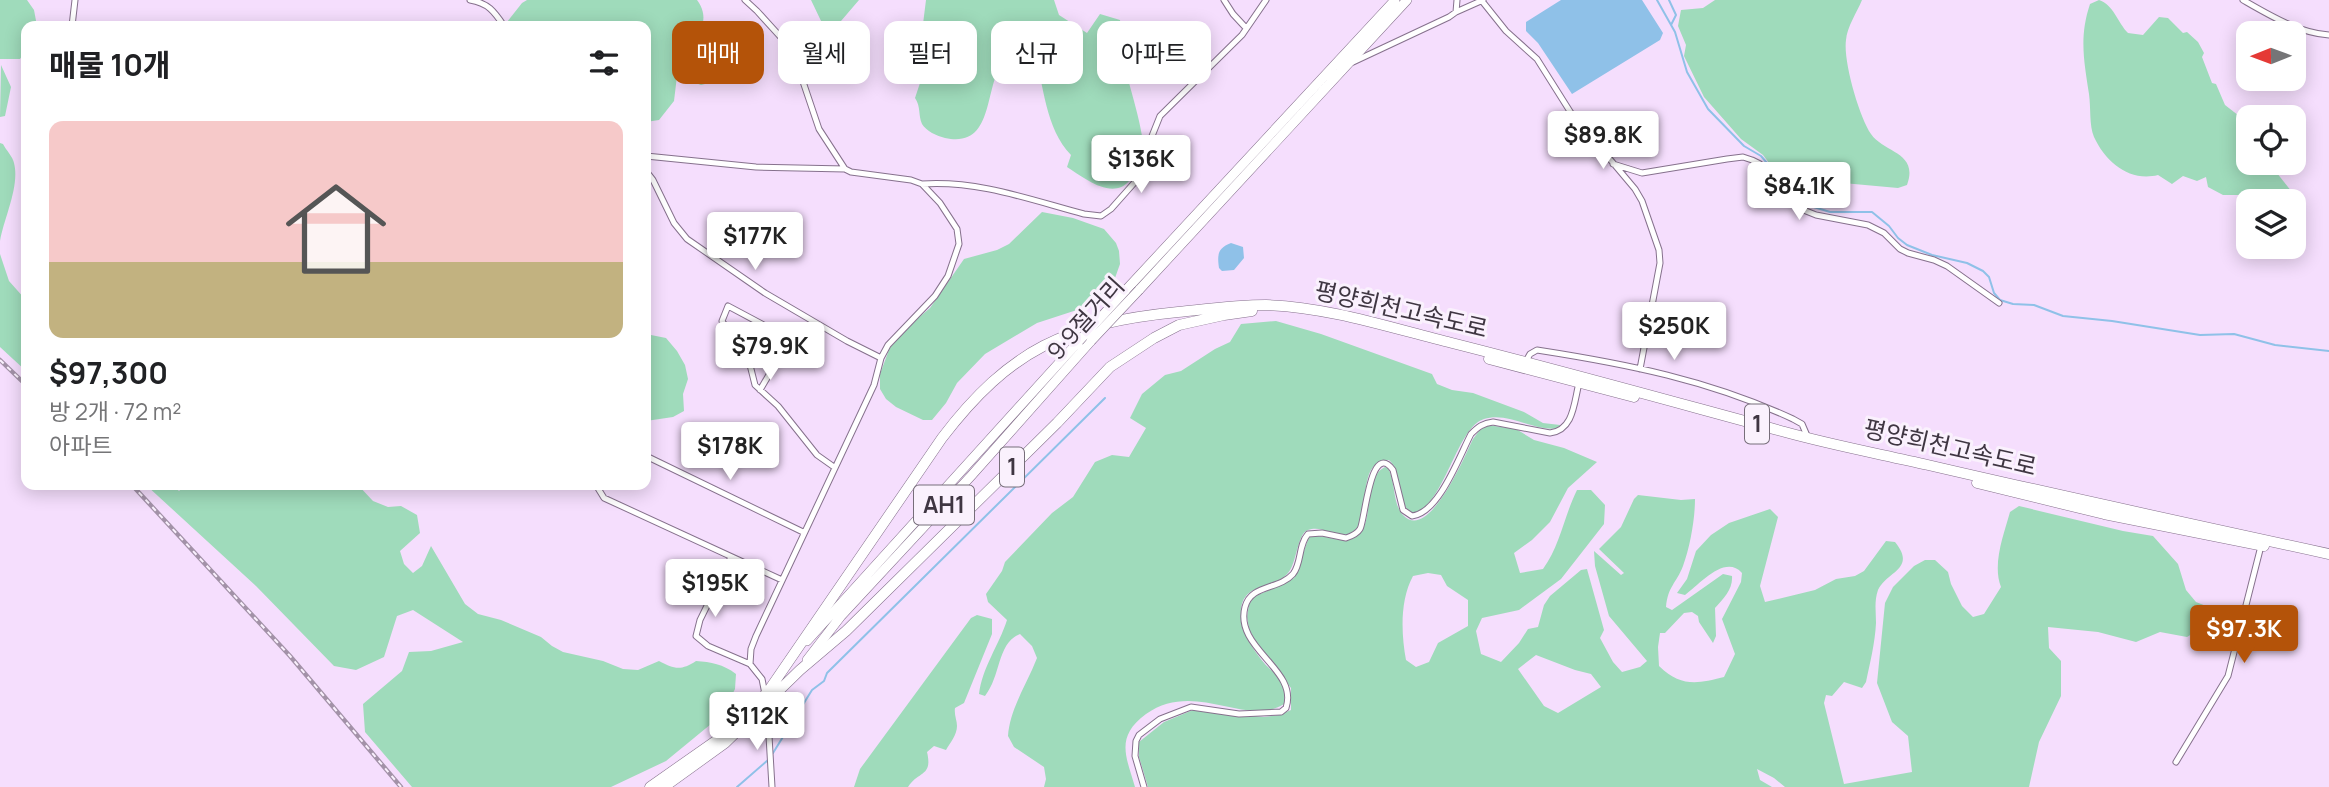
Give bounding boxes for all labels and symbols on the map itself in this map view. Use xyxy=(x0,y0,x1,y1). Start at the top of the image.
north arrow xyxy=(2236,21,2306,91)
pin: $89.8K xyxy=(1546,111,1660,171)
pin: $136K xyxy=(1092,136,1190,195)
pin: $84.1K xyxy=(1742,162,1856,222)
pin: $177K xyxy=(706,212,804,272)
street label: 9·9절거리 xyxy=(1039,269,1131,367)
street label: 평양희천고속도로 xyxy=(1312,273,1491,344)
pin: $250K xyxy=(1625,302,1723,362)
pin: $79.9K xyxy=(713,322,827,382)
road number: 1 xyxy=(1745,404,1769,444)
street label: 평양희천고속도로 xyxy=(1861,411,2040,482)
pin: $178K xyxy=(681,422,779,482)
road number: 1 xyxy=(1000,447,1024,486)
road number: AH1 xyxy=(914,485,974,524)
pin: $195K xyxy=(666,560,764,619)
pin: $97.3K xyxy=(2187,606,2301,665)
pin: $112K xyxy=(708,692,806,752)

